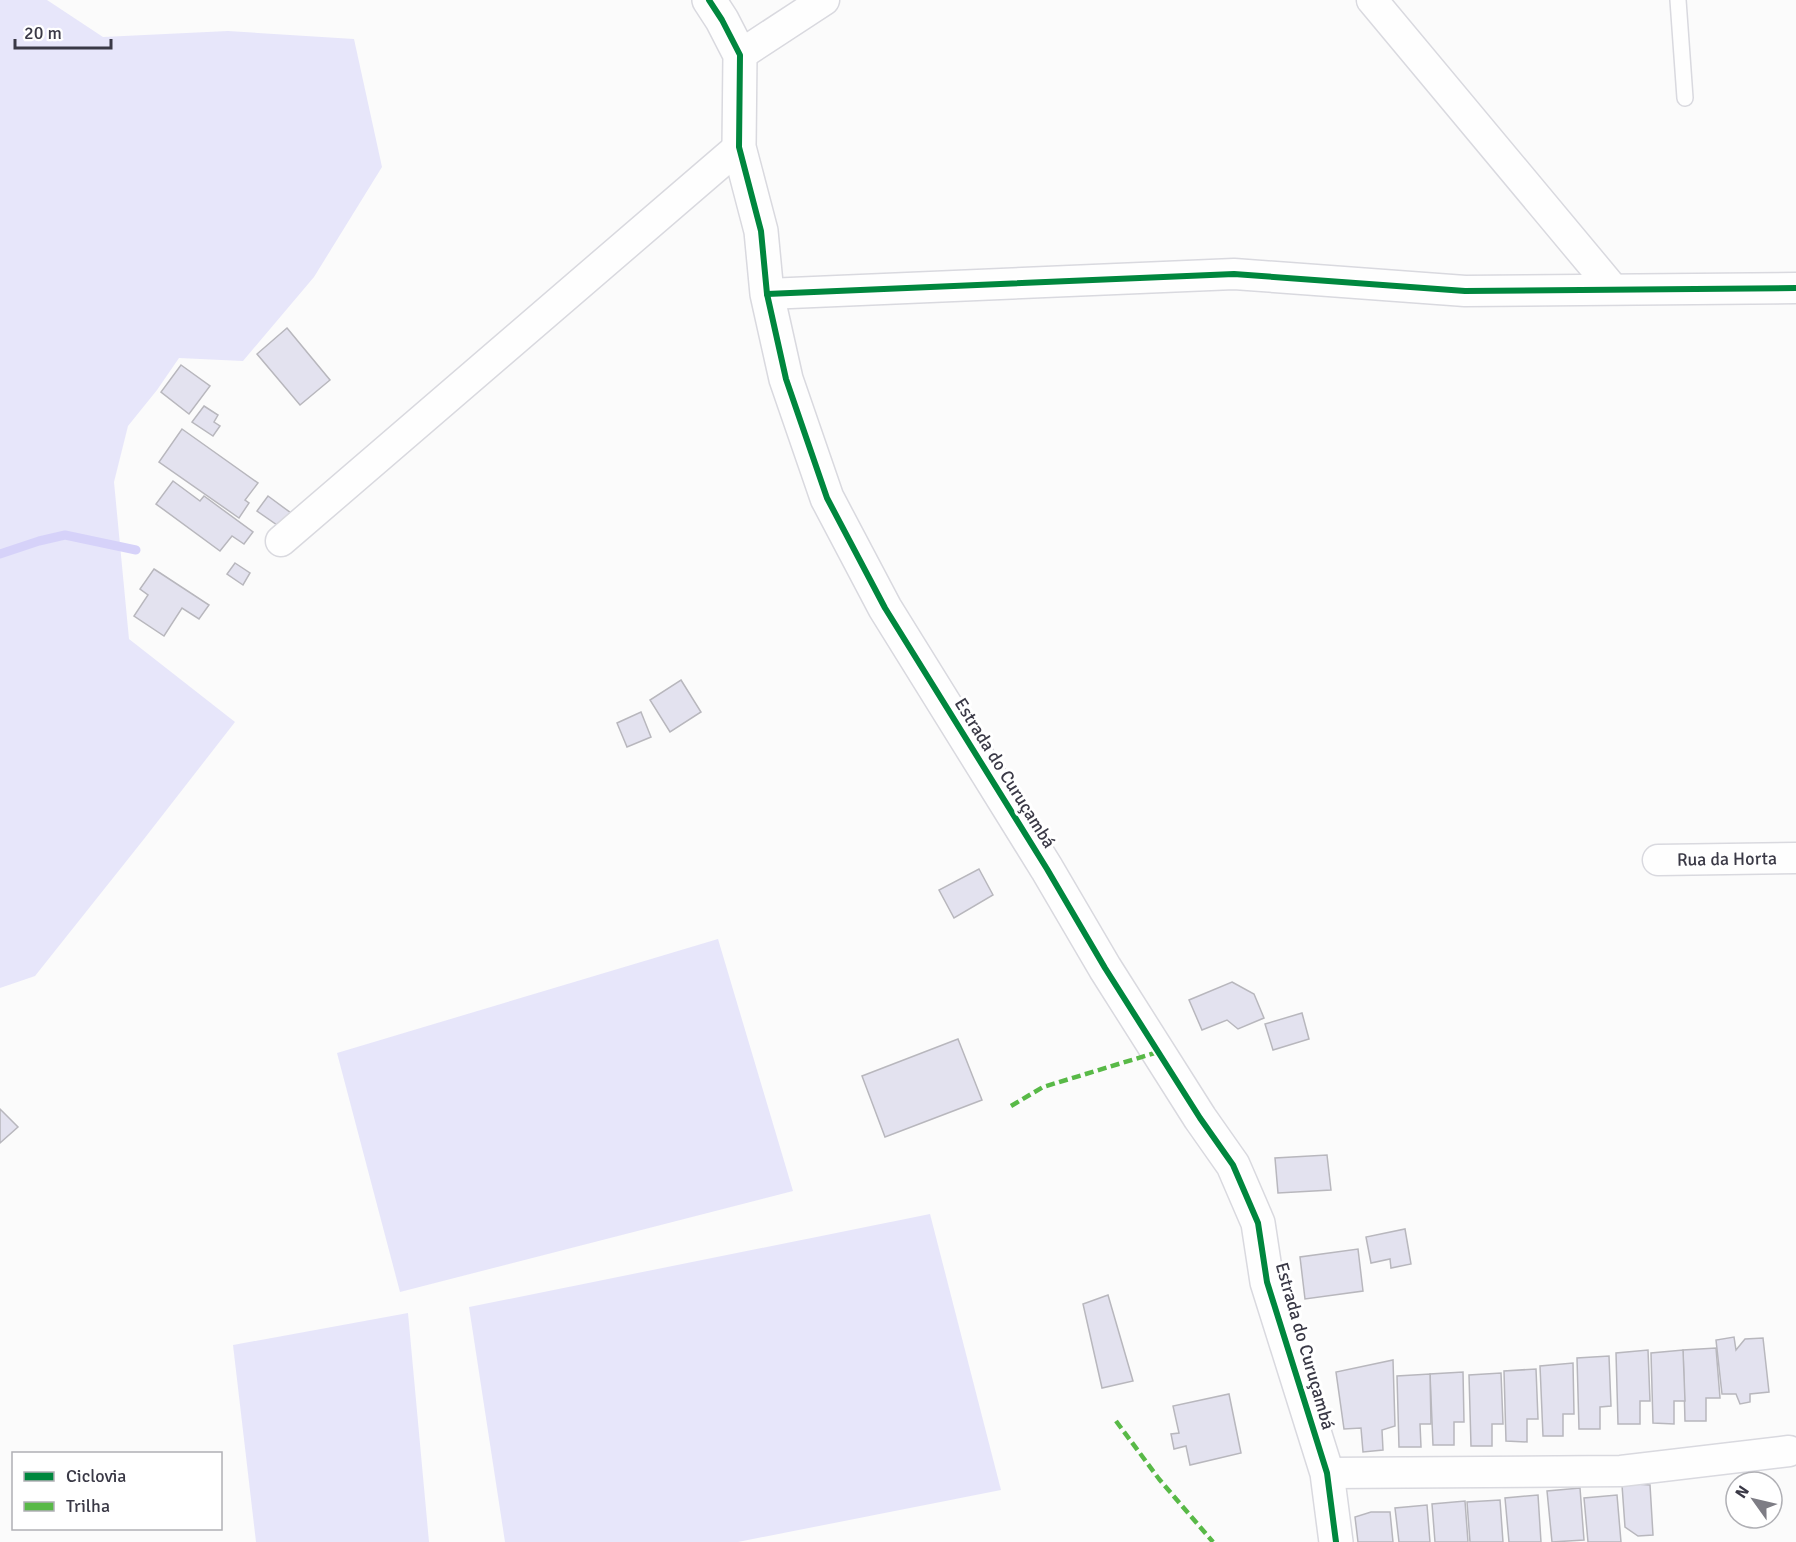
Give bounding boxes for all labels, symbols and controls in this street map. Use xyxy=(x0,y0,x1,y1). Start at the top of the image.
scale bar xyxy=(15,12,111,50)
text: 20 m xyxy=(24,22,62,44)
street label: Estrada do Curuçambá xyxy=(950,694,1060,852)
street label: Rua da Horta xyxy=(1677,847,1777,871)
street label: Estrada do Curuçambá xyxy=(1271,1260,1339,1432)
legend xyxy=(12,1452,222,1530)
text: Ciclovia xyxy=(66,1465,126,1487)
north arrow xyxy=(1724,1470,1784,1530)
text: N xyxy=(1731,1482,1754,1502)
text: Trilha xyxy=(66,1495,110,1517)

